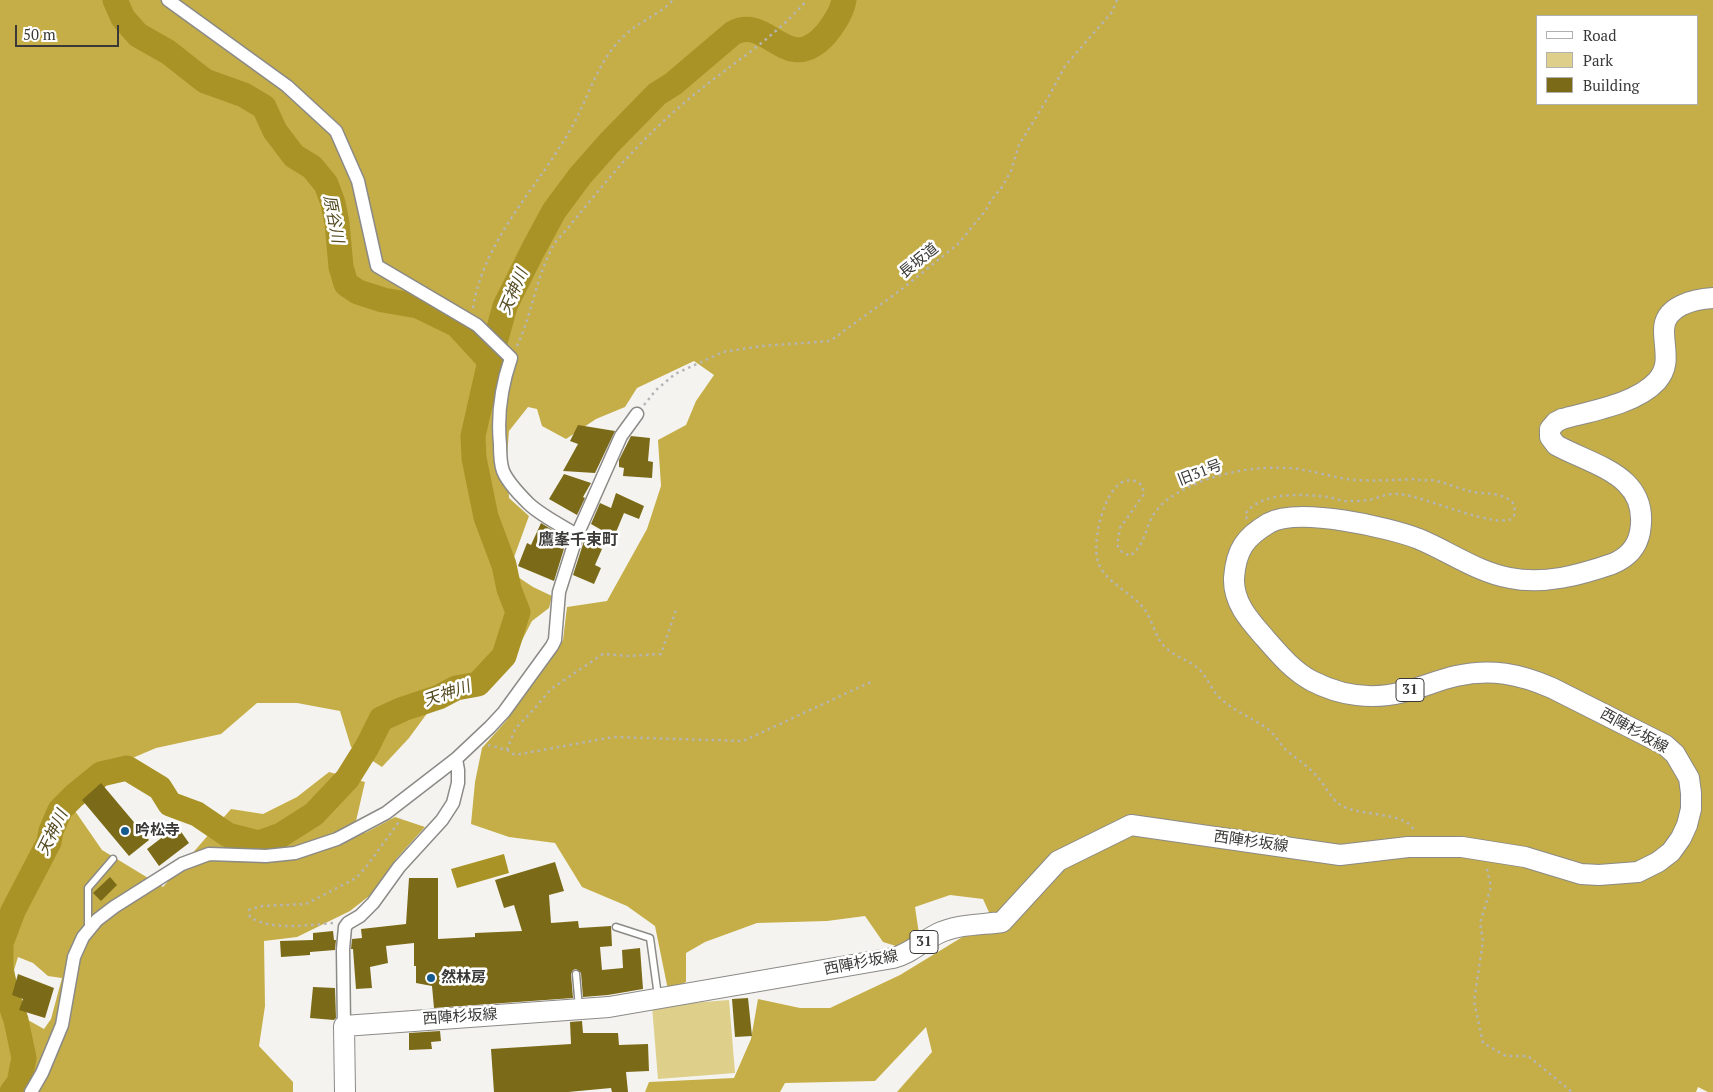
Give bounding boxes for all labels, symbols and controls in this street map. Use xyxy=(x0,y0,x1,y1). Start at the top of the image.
scale bar xyxy=(18,15,121,47)
legend xyxy=(1536,15,1698,105)
text: 50 m xyxy=(23,24,56,44)
text: Road xyxy=(1583,25,1616,45)
text: Park xyxy=(1583,50,1613,70)
text: Building xyxy=(1583,75,1640,95)
water label: 原谷川 xyxy=(319,194,347,244)
street label: 長坂道 xyxy=(896,240,942,282)
water label: 天神川 xyxy=(496,266,532,318)
street label: 旧31号 xyxy=(1175,456,1225,490)
district label: 鷹峯千束町 xyxy=(538,530,618,550)
water label: 天神川 xyxy=(421,677,473,711)
road number: 31 xyxy=(1396,678,1424,702)
street label: 西陣杉坂線 xyxy=(1597,705,1671,757)
water label: 天神川 xyxy=(34,807,72,859)
place label: 吟松寺 xyxy=(135,822,180,840)
marker: 吟松寺 xyxy=(119,825,131,837)
street label: 西陣杉坂線 xyxy=(1213,828,1289,856)
road number: 31 xyxy=(910,930,938,954)
street label: 西陣杉坂線 xyxy=(822,947,900,979)
place label: 然林房 xyxy=(441,969,486,987)
marker: 然林房 xyxy=(425,972,437,984)
street label: 西陣杉坂線 xyxy=(422,1005,498,1029)

